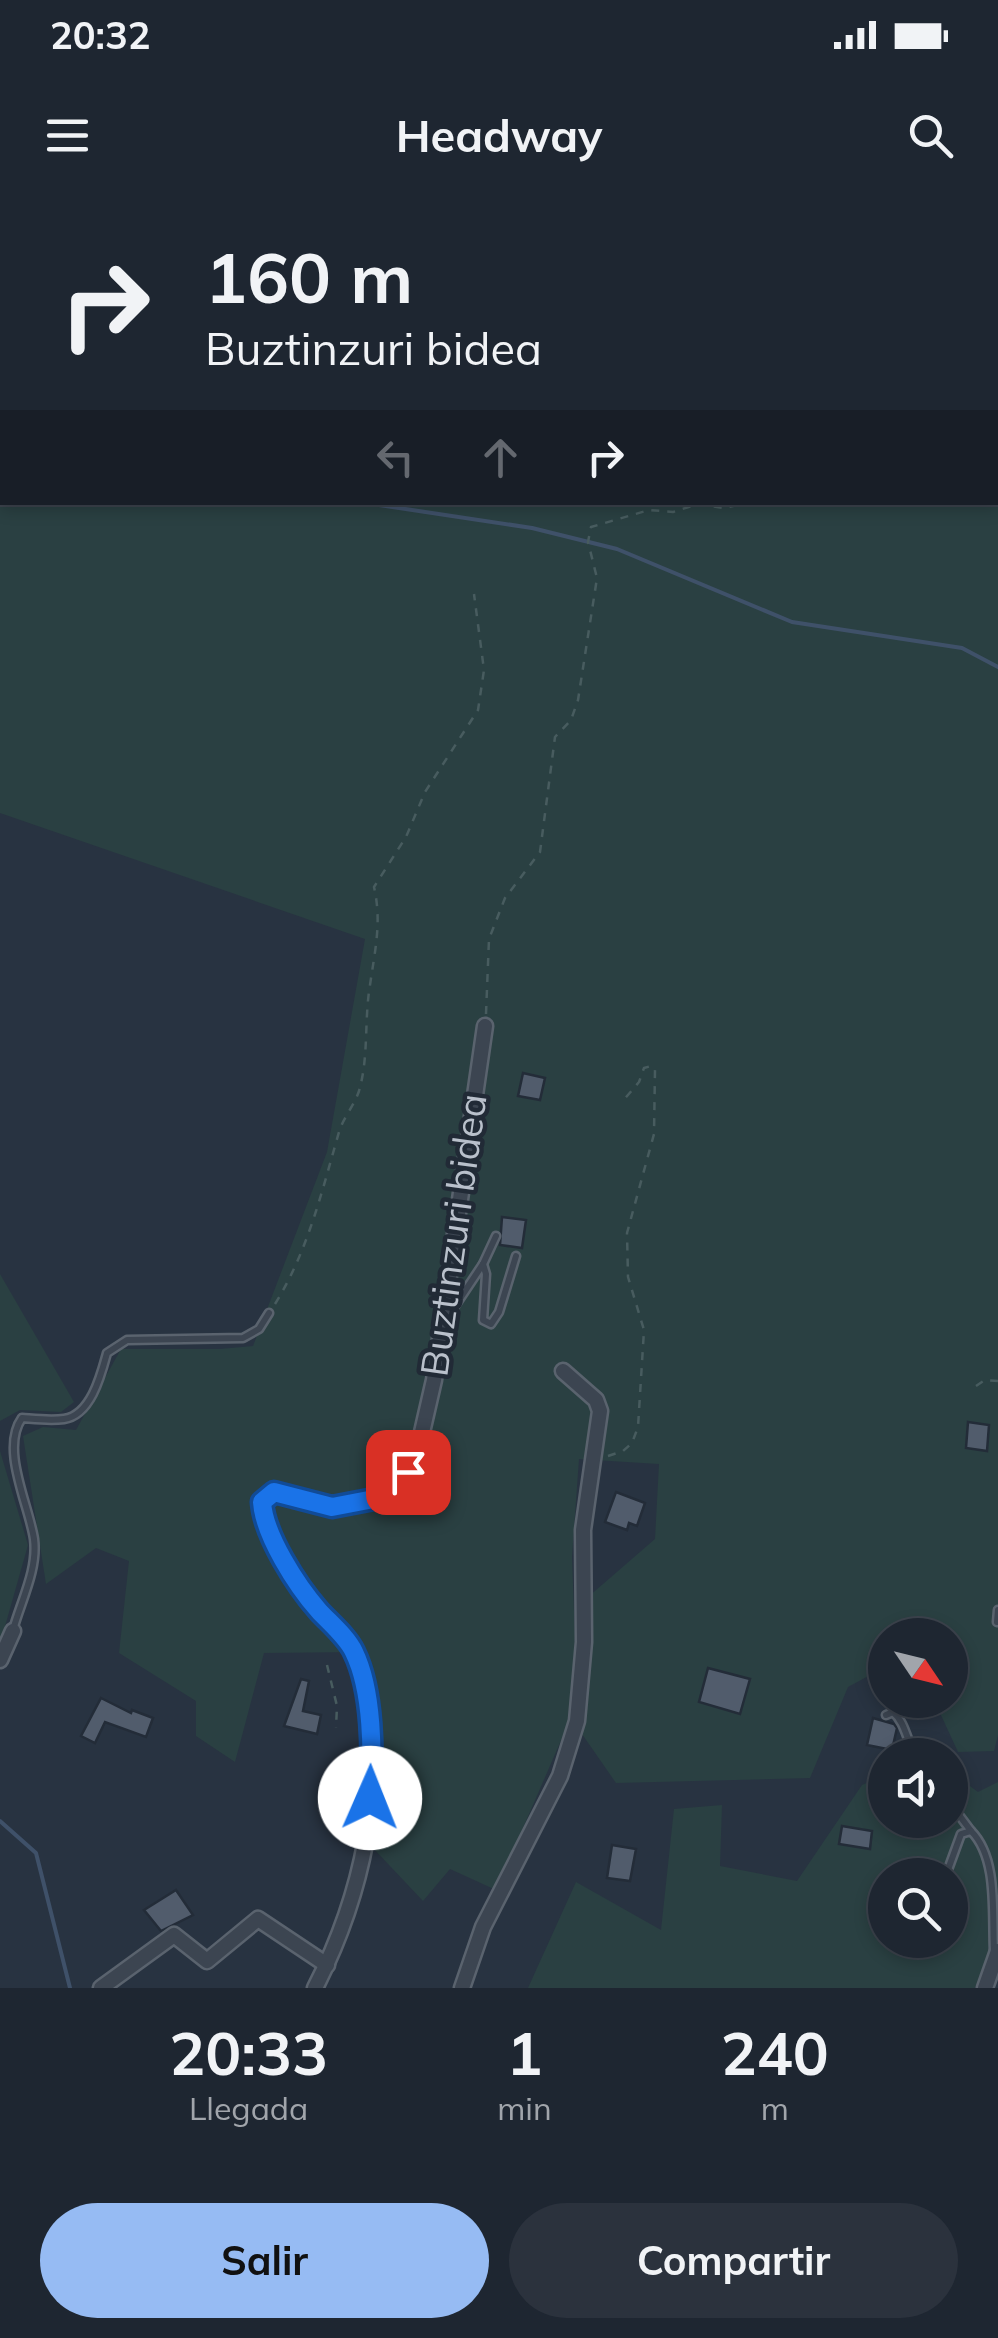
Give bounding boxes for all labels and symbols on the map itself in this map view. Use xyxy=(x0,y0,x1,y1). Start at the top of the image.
street label: Buztinzuri bidea xyxy=(409,1091,497,1379)
pin xyxy=(366,1430,451,1515)
north arrow xyxy=(868,1618,968,1718)
position arrow xyxy=(318,1746,422,1850)

